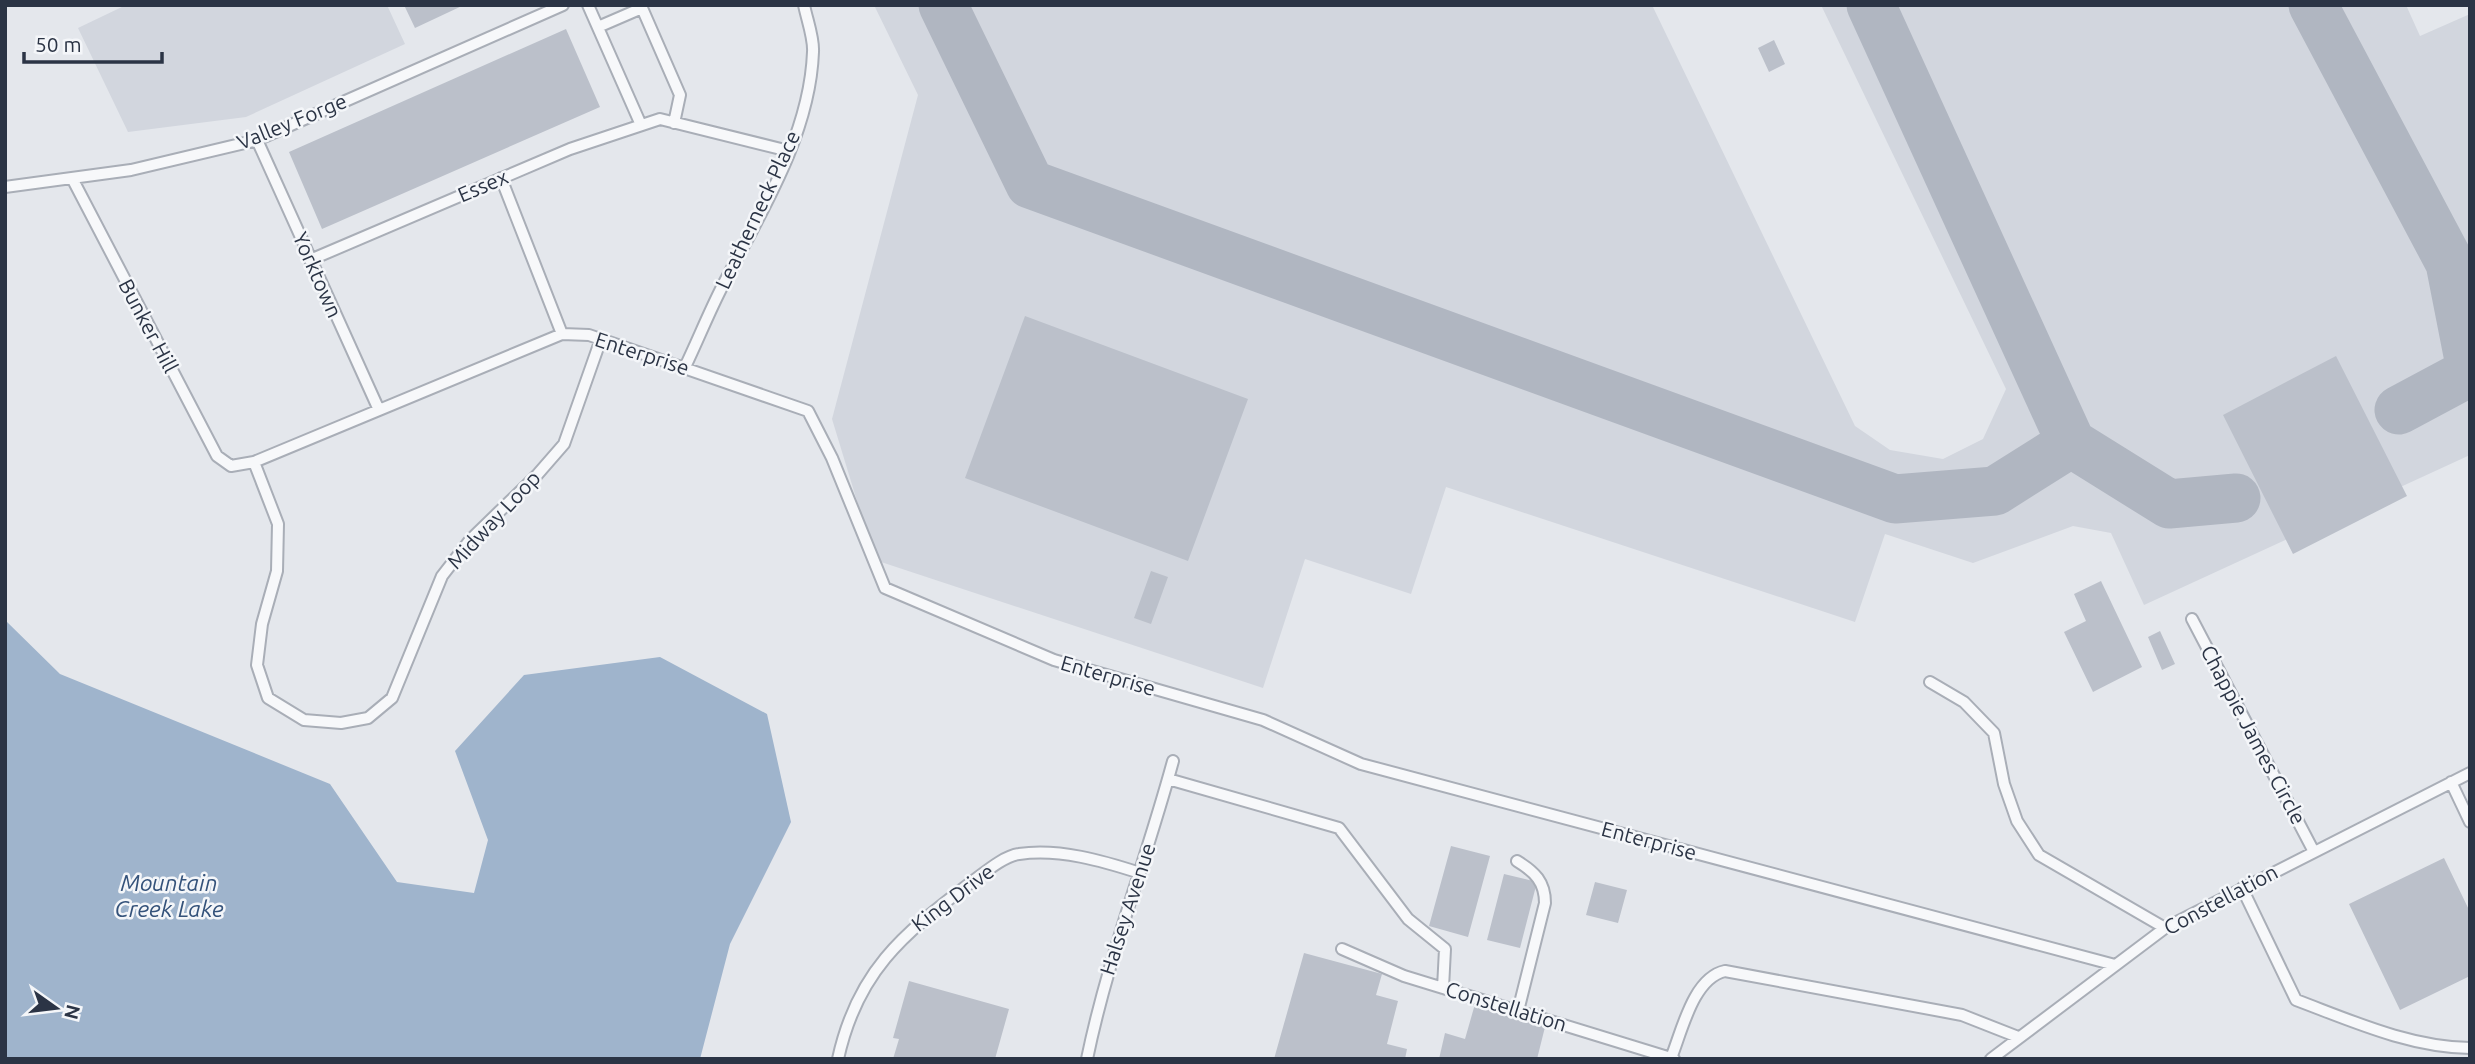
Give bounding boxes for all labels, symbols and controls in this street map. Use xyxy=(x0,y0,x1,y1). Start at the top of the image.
scale bar xyxy=(24,21,163,65)
text: 50 m xyxy=(35,32,82,56)
street label: Valley Forge xyxy=(233,88,350,154)
street label: Leatherneck Place xyxy=(710,127,804,293)
street label: Essex xyxy=(454,164,512,206)
street label: Yorktown xyxy=(288,228,347,321)
street label: Bunker Hill xyxy=(114,275,184,376)
street label: Enterprise xyxy=(592,327,692,380)
street label: Midway Loop xyxy=(442,465,545,573)
street label: Chappie James Circle xyxy=(2197,641,2311,828)
street label: Enterprise xyxy=(1058,650,1158,700)
street label: Enterprise xyxy=(1599,816,1699,864)
street label: Halsey Avenue xyxy=(1094,840,1160,978)
street label: King Drive xyxy=(907,858,998,936)
street label: Constellation xyxy=(2159,859,2282,939)
water label: Mountain Creek Lake xyxy=(114,870,224,921)
north arrow xyxy=(21,973,91,1043)
street label: Constellation xyxy=(1443,976,1570,1036)
text: N xyxy=(60,1003,85,1022)

